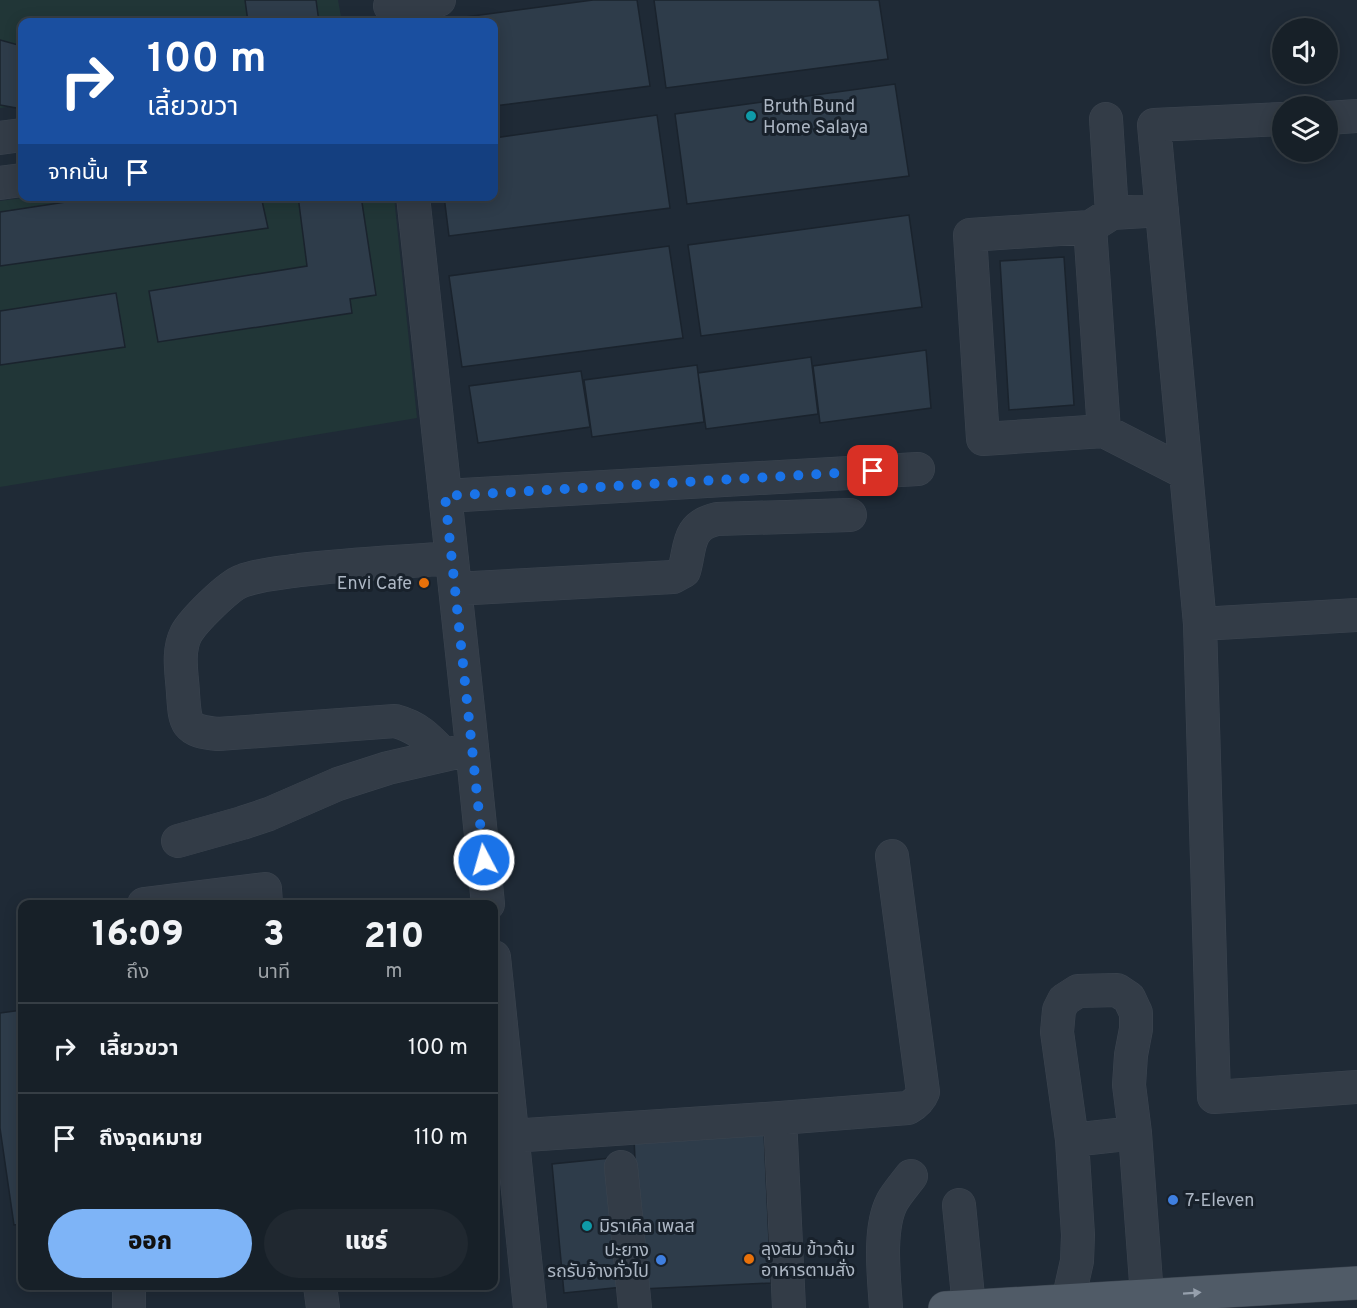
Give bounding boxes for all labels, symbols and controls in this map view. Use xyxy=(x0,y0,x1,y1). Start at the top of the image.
map controls xyxy=(1272,18,1338,162)
button: sound xyxy=(1272,18,1338,84)
text: 100 m xyxy=(147,34,266,87)
icon: right xyxy=(48,42,126,120)
text: เลี้ยวขวา xyxy=(147,91,238,125)
place label: Bruth Bund Home Salaya xyxy=(763,96,868,140)
button: layers xyxy=(1272,96,1338,162)
marker: Bruth Bund Home Salaya xyxy=(744,109,758,123)
icon: arrive xyxy=(121,156,154,189)
text: จากนั้น xyxy=(48,160,109,187)
pin xyxy=(847,445,898,496)
icon: arrive xyxy=(856,454,889,487)
place label: Envi Cafe xyxy=(337,573,412,596)
marker: Envi Cafe xyxy=(417,576,431,590)
position arrow xyxy=(452,828,516,892)
text: 16:09 xyxy=(92,913,184,959)
text: 3 xyxy=(263,913,285,959)
text: 210 xyxy=(364,915,424,961)
text: m xyxy=(386,959,403,985)
text: ถึง xyxy=(126,960,149,986)
text: นาที xyxy=(258,960,290,986)
icon: right xyxy=(48,1032,81,1065)
text: 100 m xyxy=(408,1035,468,1062)
text: เลี้ยวขวา xyxy=(99,1036,179,1063)
icon: arrive xyxy=(48,1122,81,1155)
text: 110 m xyxy=(414,1125,468,1152)
text: ถึงจุดหมาย xyxy=(99,1126,203,1153)
place label: 7-Eleven xyxy=(1185,1190,1254,1213)
marker: 7-Eleven xyxy=(1166,1193,1180,1207)
button: ออก xyxy=(48,1209,252,1278)
button: แชร์ xyxy=(264,1209,468,1278)
place label: มิราเคิล เพลส xyxy=(599,1216,695,1239)
marker: มิราเคิล เพลส xyxy=(580,1219,594,1233)
place label: ลุงสม ข้าวต้ม อาหารตามสั่ง xyxy=(761,1239,855,1283)
place label: ปะยาง รถรับจ้างทั่วไป xyxy=(547,1240,649,1284)
marker: ลุงสม ข้าวต้ม อาหารตามสั่ง xyxy=(742,1252,756,1266)
marker: ปะยาง รถรับจ้างทั่วไป xyxy=(654,1253,668,1267)
one-way arrow xyxy=(1182,1288,1201,1298)

